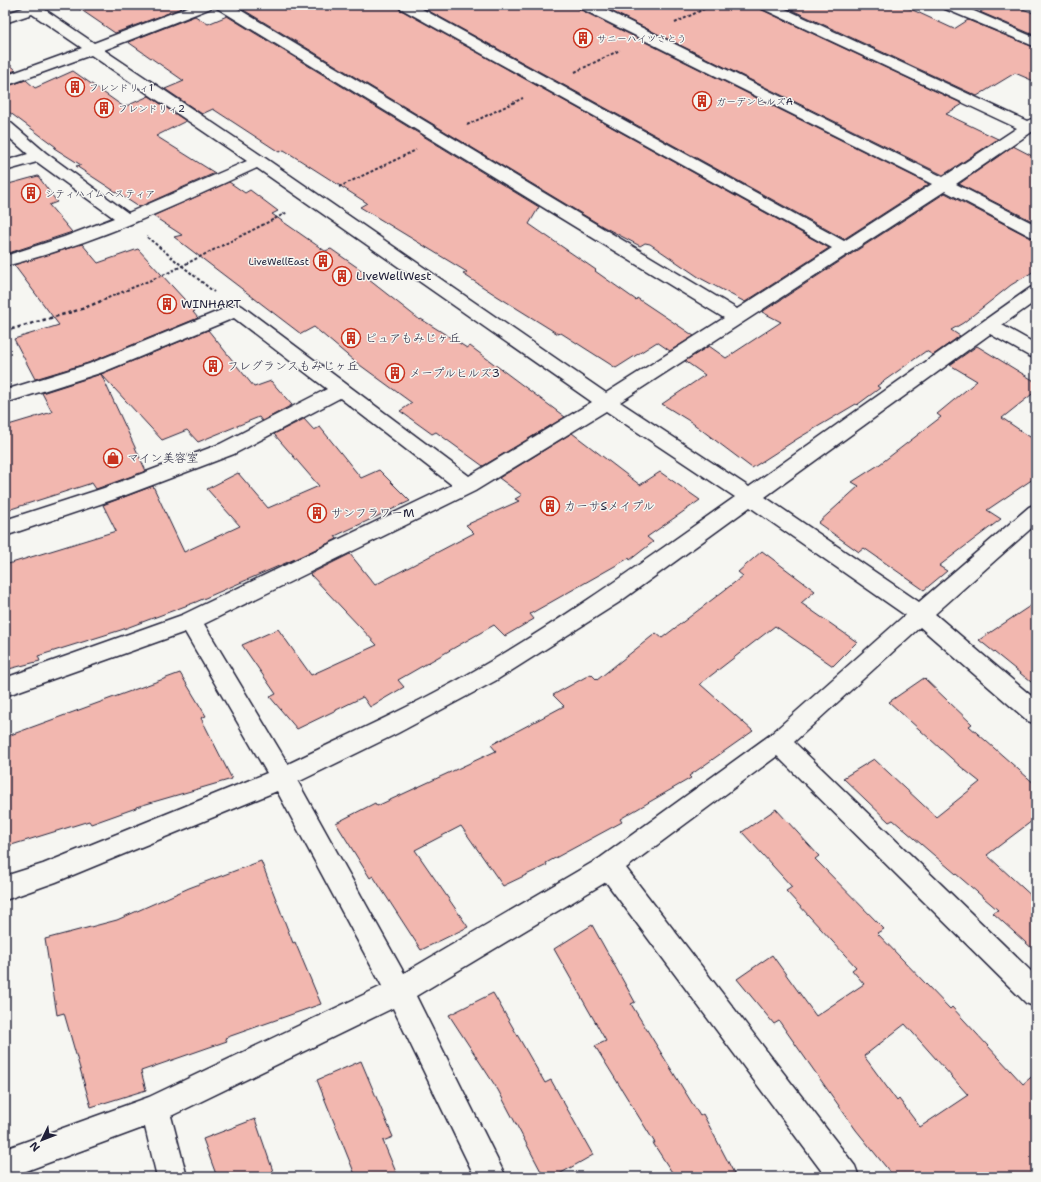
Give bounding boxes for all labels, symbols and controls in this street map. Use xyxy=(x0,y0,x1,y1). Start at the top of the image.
building icon: サニーハイツさとう xyxy=(572,27,594,49)
place label: サニーハイツさとう xyxy=(597,32,687,45)
building icon: フレンドリィ1 xyxy=(64,76,86,98)
place label: フレンドリィ1 xyxy=(89,81,153,94)
building icon: ガーデンヒルズA xyxy=(691,90,713,112)
place label: ガーデンヒルズA xyxy=(716,95,793,108)
building icon: フレンドリィ2 xyxy=(93,97,115,119)
place label: フレンドリィ2 xyxy=(118,102,185,115)
building icon: シティハイムヘスティア xyxy=(20,182,42,204)
place label: シティハイムヘスティア xyxy=(45,187,155,200)
building icon: LiveWellEast xyxy=(312,250,334,272)
place label: LiveWellEast xyxy=(248,255,309,268)
building icon: LiveWellWest xyxy=(331,265,353,287)
place label: LiveWellWest xyxy=(356,268,432,284)
building icon: WINHART xyxy=(156,293,178,315)
place label: WINHART xyxy=(181,296,241,312)
building icon: ピュアもみじヶ丘 xyxy=(340,327,362,349)
place label: ピュアもみじヶ丘 xyxy=(365,330,461,346)
building icon: フレグランスもみじヶ丘 xyxy=(202,355,224,377)
place label: フレグランスもみじヶ丘 xyxy=(227,358,359,374)
building icon: メープルヒルズ3 xyxy=(384,362,406,384)
place label: メープルヒルズ3 xyxy=(409,365,500,381)
shop icon: マイン美容室 xyxy=(102,447,124,469)
place label: マイン美容室 xyxy=(127,450,199,466)
building icon: カーサSメイプル xyxy=(539,495,561,517)
place label: カーサSメイプル xyxy=(564,498,654,514)
building icon: サンフラワーM xyxy=(306,502,328,524)
place label: サンフラワーM xyxy=(331,505,415,521)
north arrow xyxy=(22,1120,62,1160)
text: N xyxy=(26,1138,44,1155)

